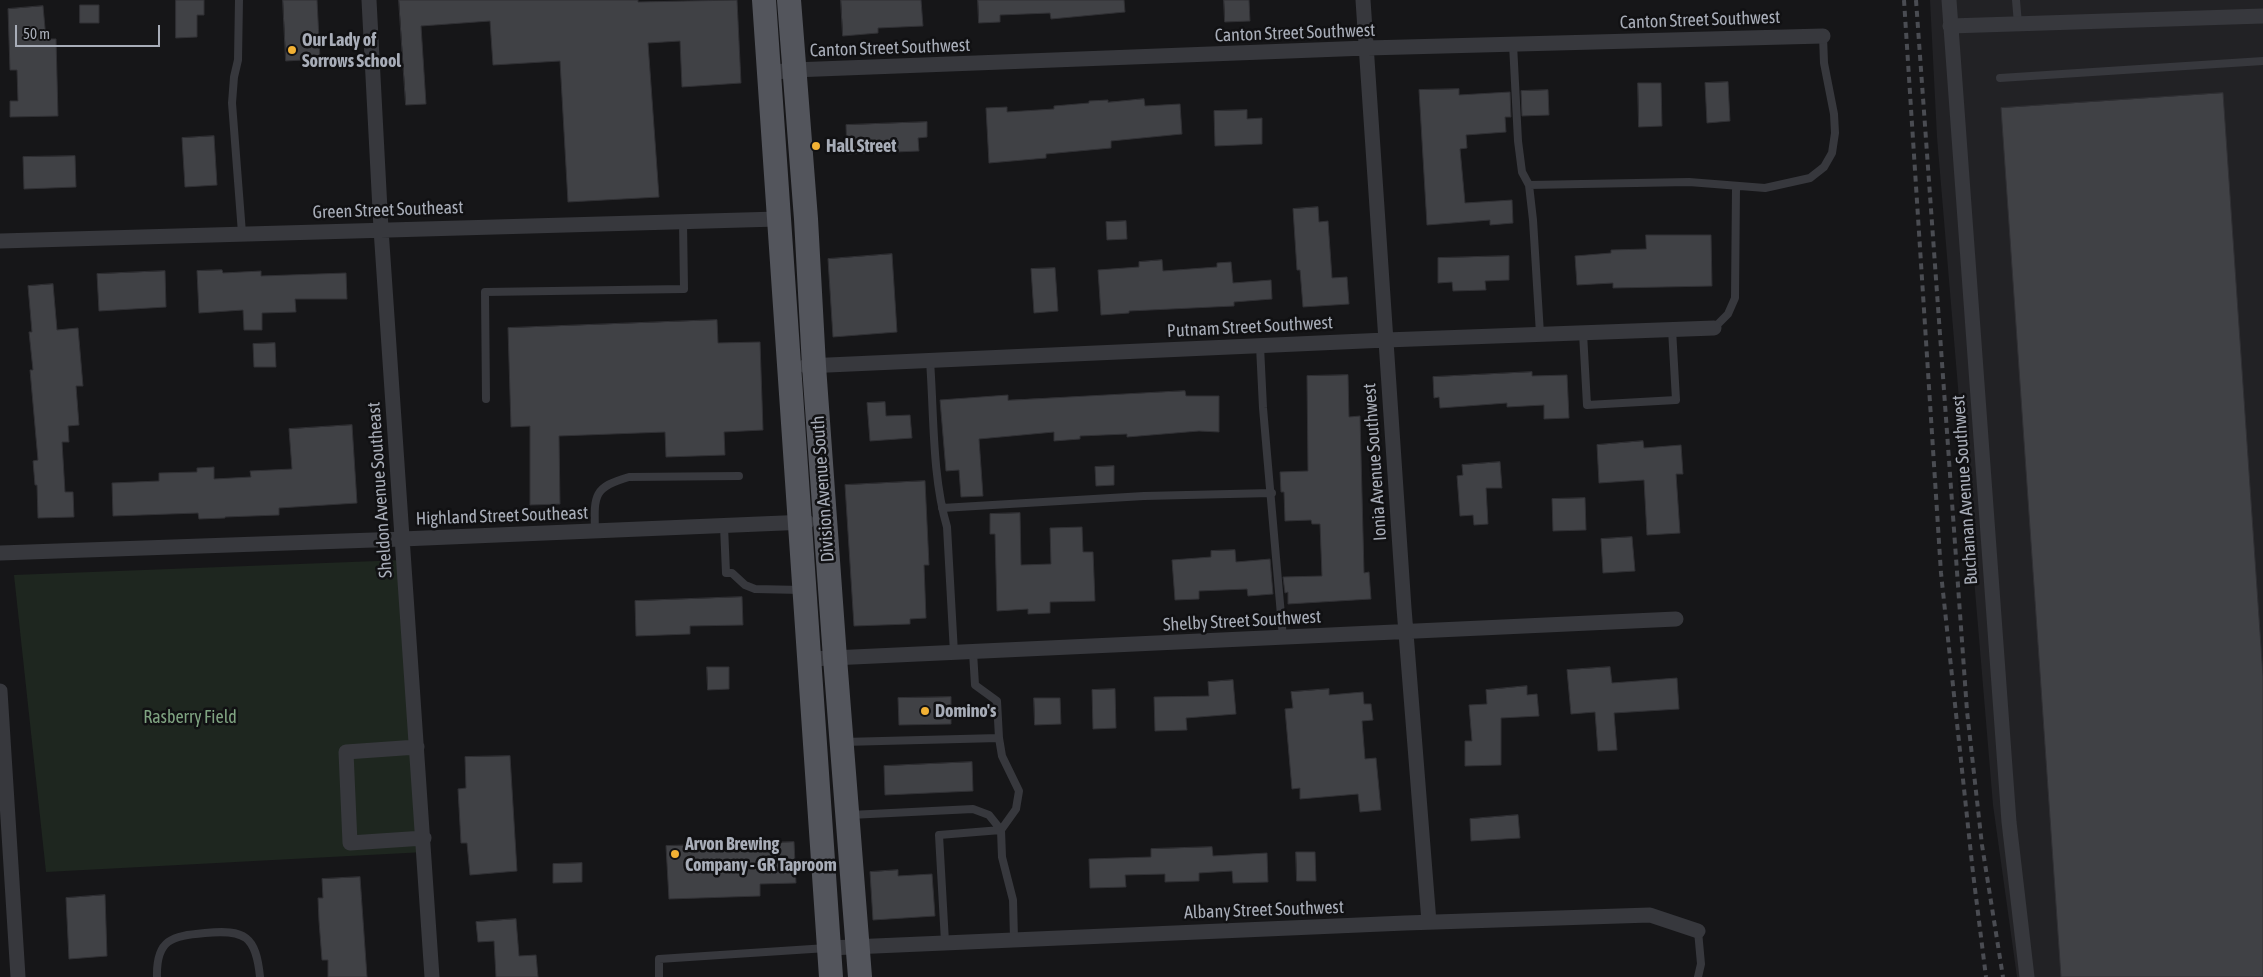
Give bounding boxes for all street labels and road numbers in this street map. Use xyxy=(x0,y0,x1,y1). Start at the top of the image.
street label: Canton Street Southwest xyxy=(1619,6,1781,34)
street label: Canton Street Southwest xyxy=(1214,19,1376,47)
street label: Canton Street Southwest xyxy=(809,34,971,62)
street label: Green Street Southeast xyxy=(312,197,464,223)
street label: Putnam Street Southwest xyxy=(1167,312,1333,342)
street label: Ionia Avenue Southwest xyxy=(1359,382,1391,542)
street label: Buchanan Avenue Southwest xyxy=(1948,394,1982,586)
street label: Sheldon Avenue Southeast xyxy=(363,401,397,579)
street label: Division Avenue South xyxy=(807,415,839,563)
street label: Highland Street Southeast xyxy=(415,502,589,530)
street label: Shelby Street Southwest xyxy=(1162,606,1322,636)
street label: Albany Street Southwest xyxy=(1184,896,1344,924)

